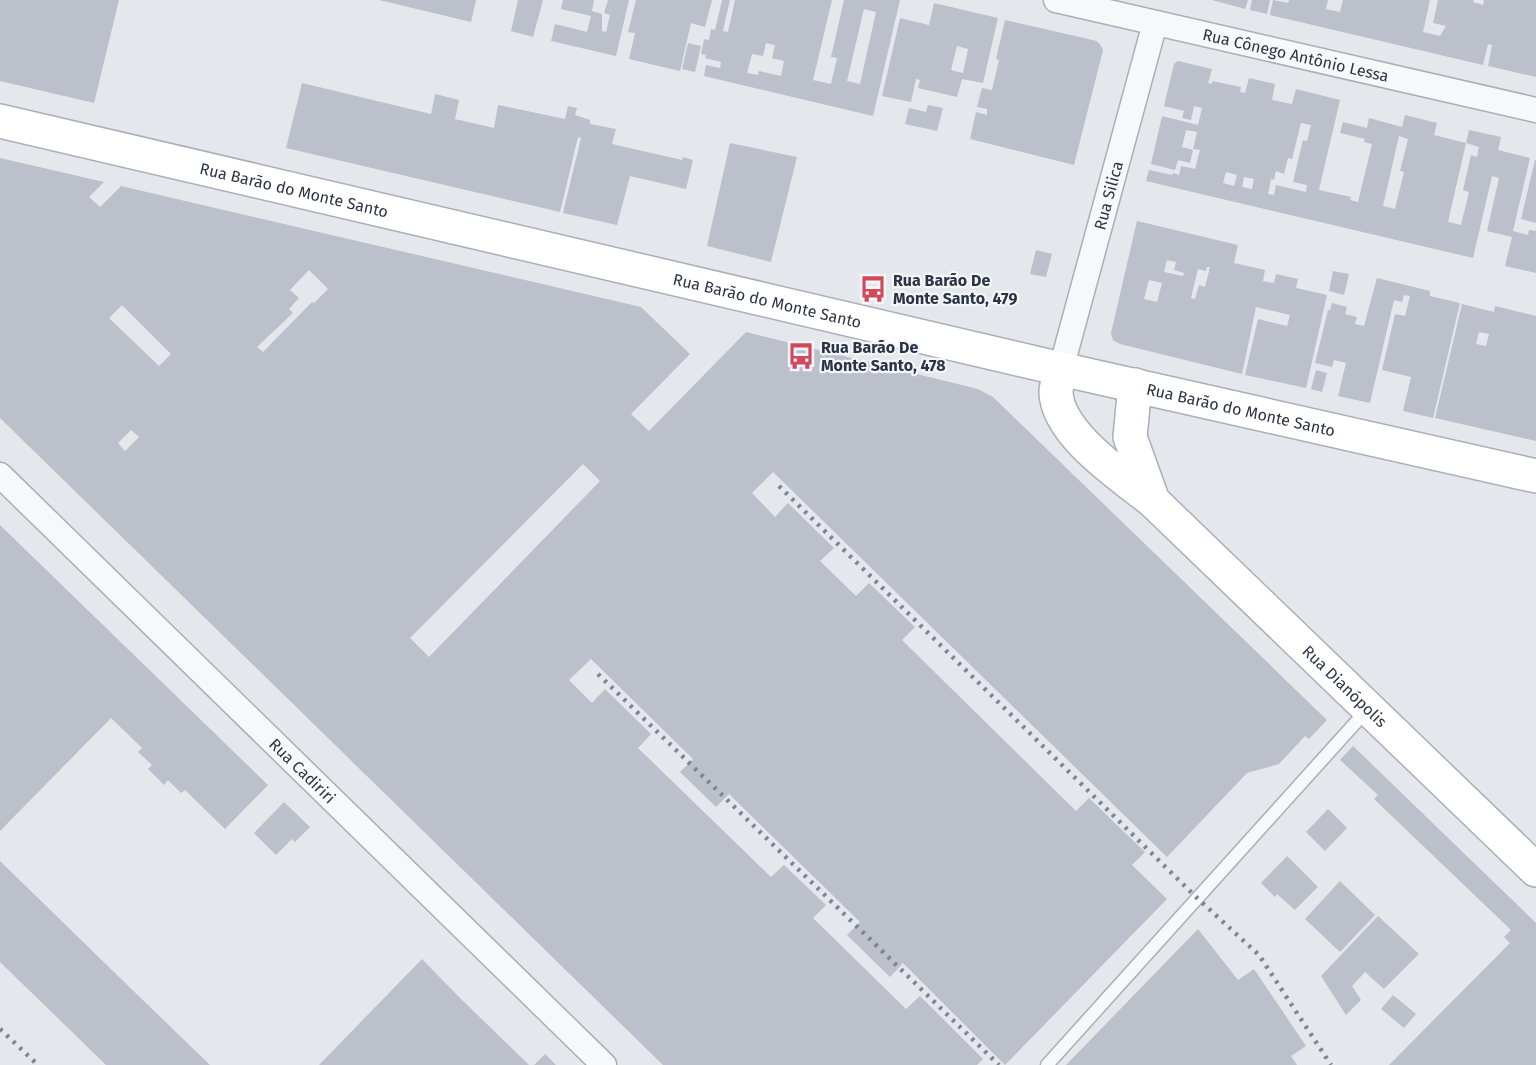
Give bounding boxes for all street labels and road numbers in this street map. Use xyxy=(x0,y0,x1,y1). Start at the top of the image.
street label: Rua Cônego Antônio Lessa xyxy=(1201,25,1391,86)
street label: Rua Barão do Monte Santo xyxy=(198,159,390,221)
street label: Rua Silica xyxy=(1090,159,1127,232)
street label: Rua Barão do Monte Santo xyxy=(671,270,863,332)
street label: Rua Barão do Monte Santo xyxy=(1145,380,1337,440)
street label: Rua Dianópolis xyxy=(1298,641,1391,731)
street label: Rua Cadiriri xyxy=(265,734,339,807)

